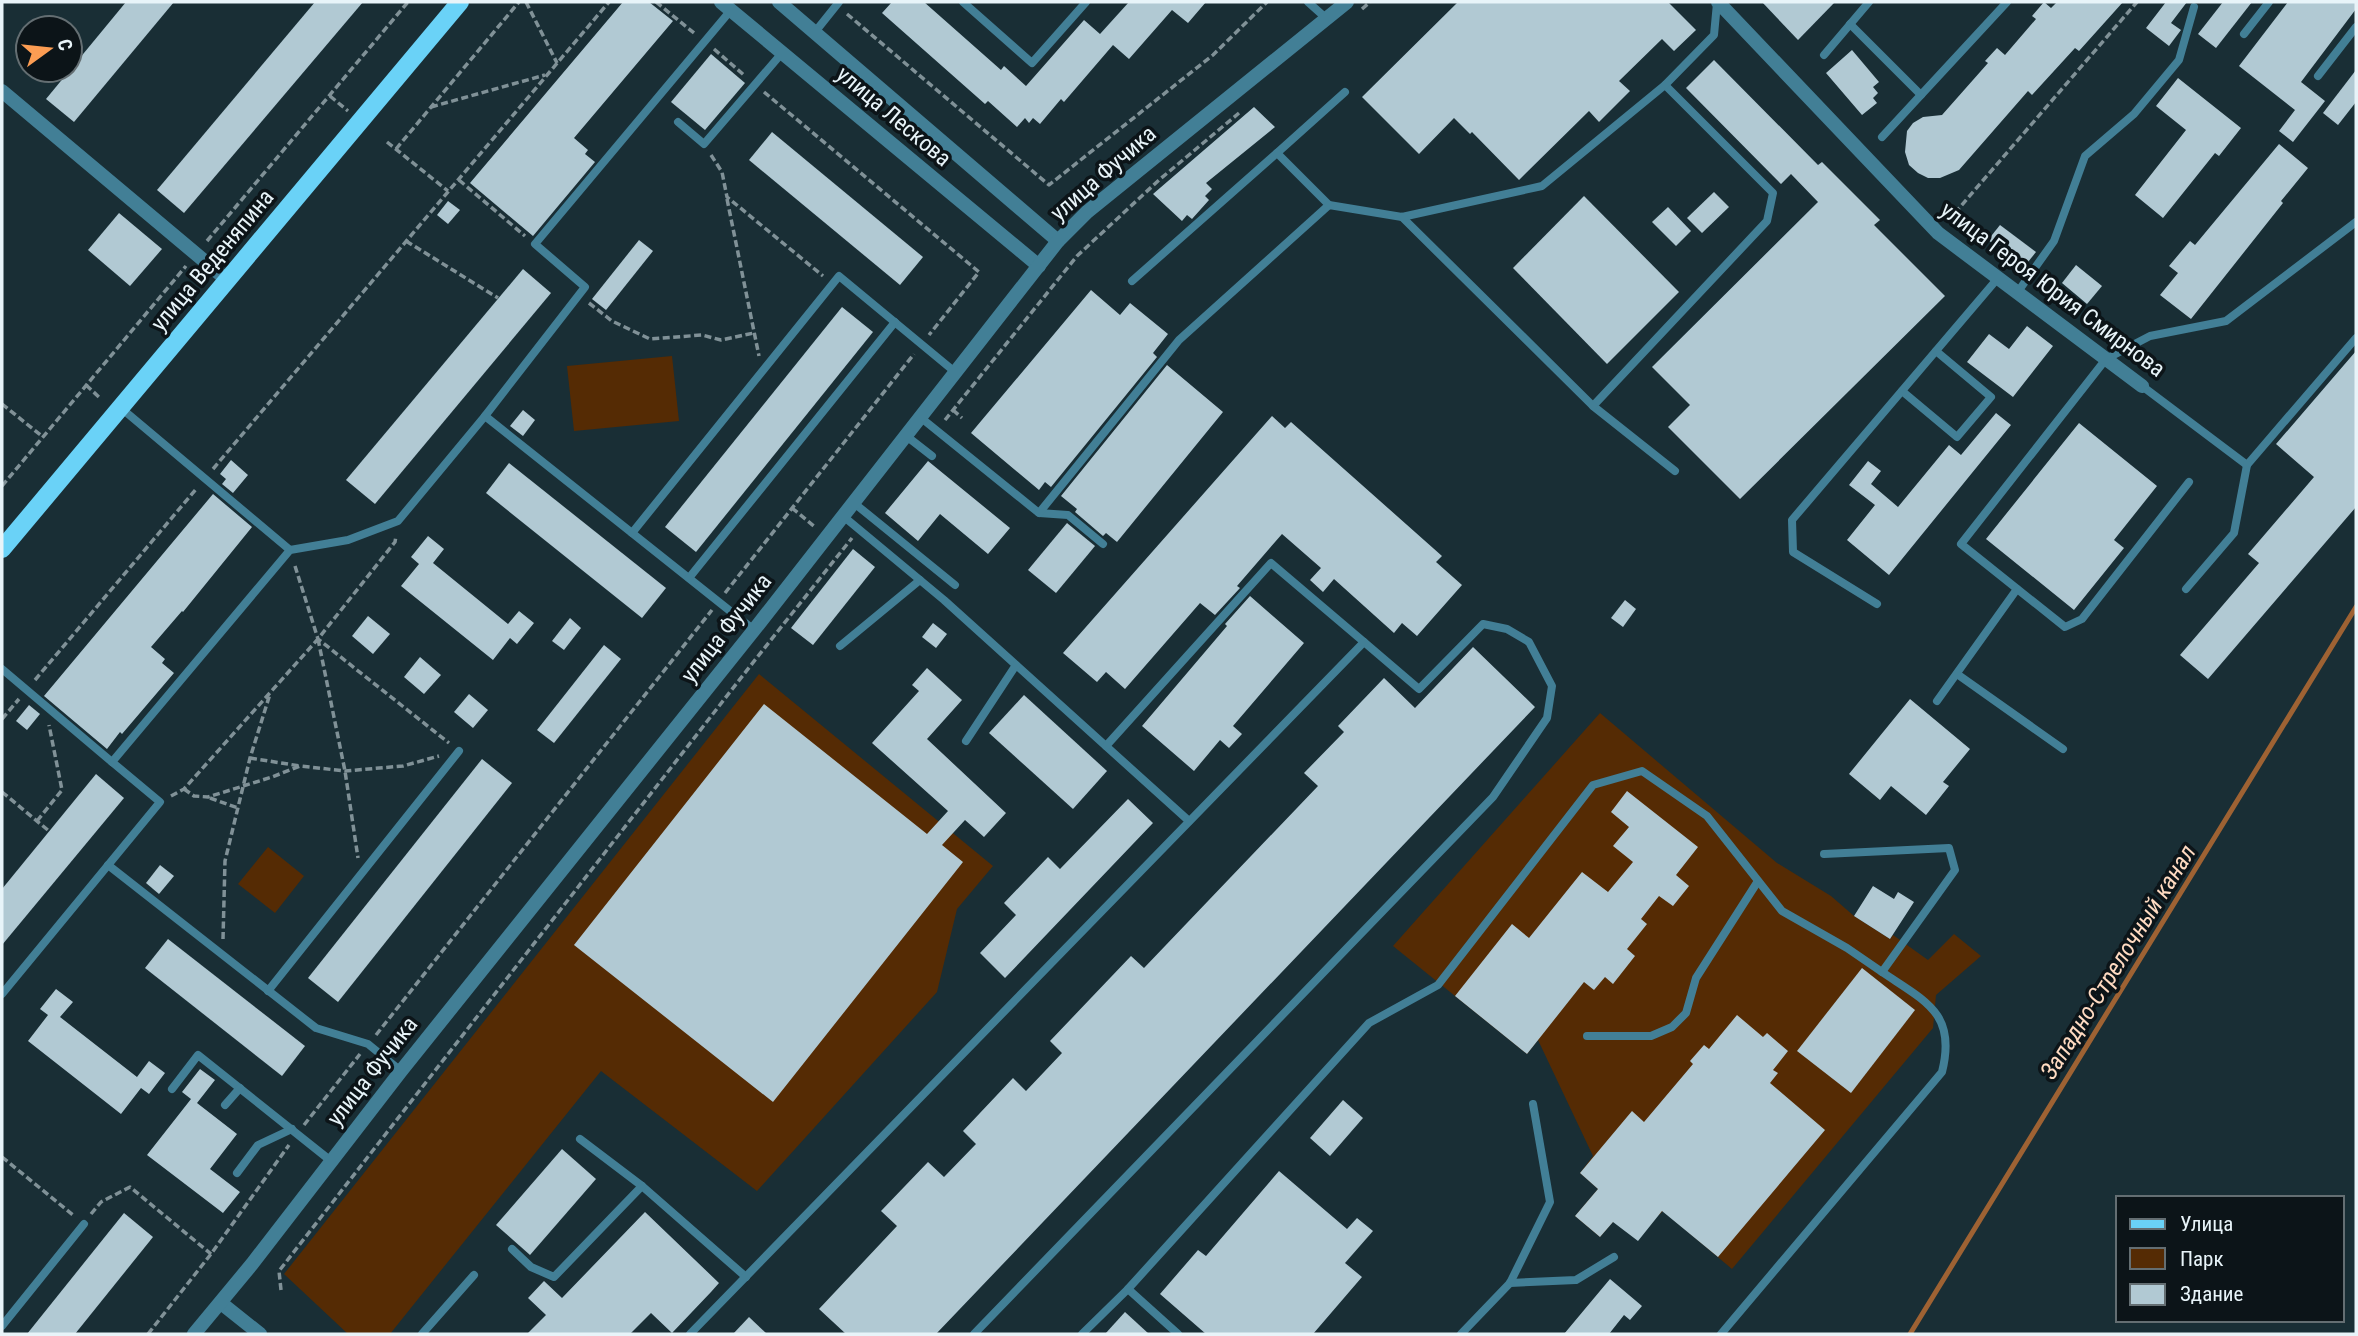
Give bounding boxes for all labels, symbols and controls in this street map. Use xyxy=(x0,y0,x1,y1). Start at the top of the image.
north arrow xyxy=(14,14,84,84)
text: С xyxy=(52,37,77,53)
street label: улица Лескова xyxy=(831,61,957,172)
street label: улица Фучика xyxy=(1045,120,1162,227)
street label: улица Веденяпина xyxy=(145,184,279,337)
street label: улица Героя Юрия Смирнова xyxy=(1935,196,2170,383)
street label: улица Фучика xyxy=(675,568,777,688)
water label: Западно-Стрелочный канал xyxy=(2034,840,2202,1084)
street label: улица Фучика xyxy=(321,1011,423,1131)
legend xyxy=(2116,1196,2344,1322)
text: Улица xyxy=(2180,1212,2233,1236)
text: Парк xyxy=(2180,1247,2224,1271)
text: Здание xyxy=(2180,1282,2244,1306)

